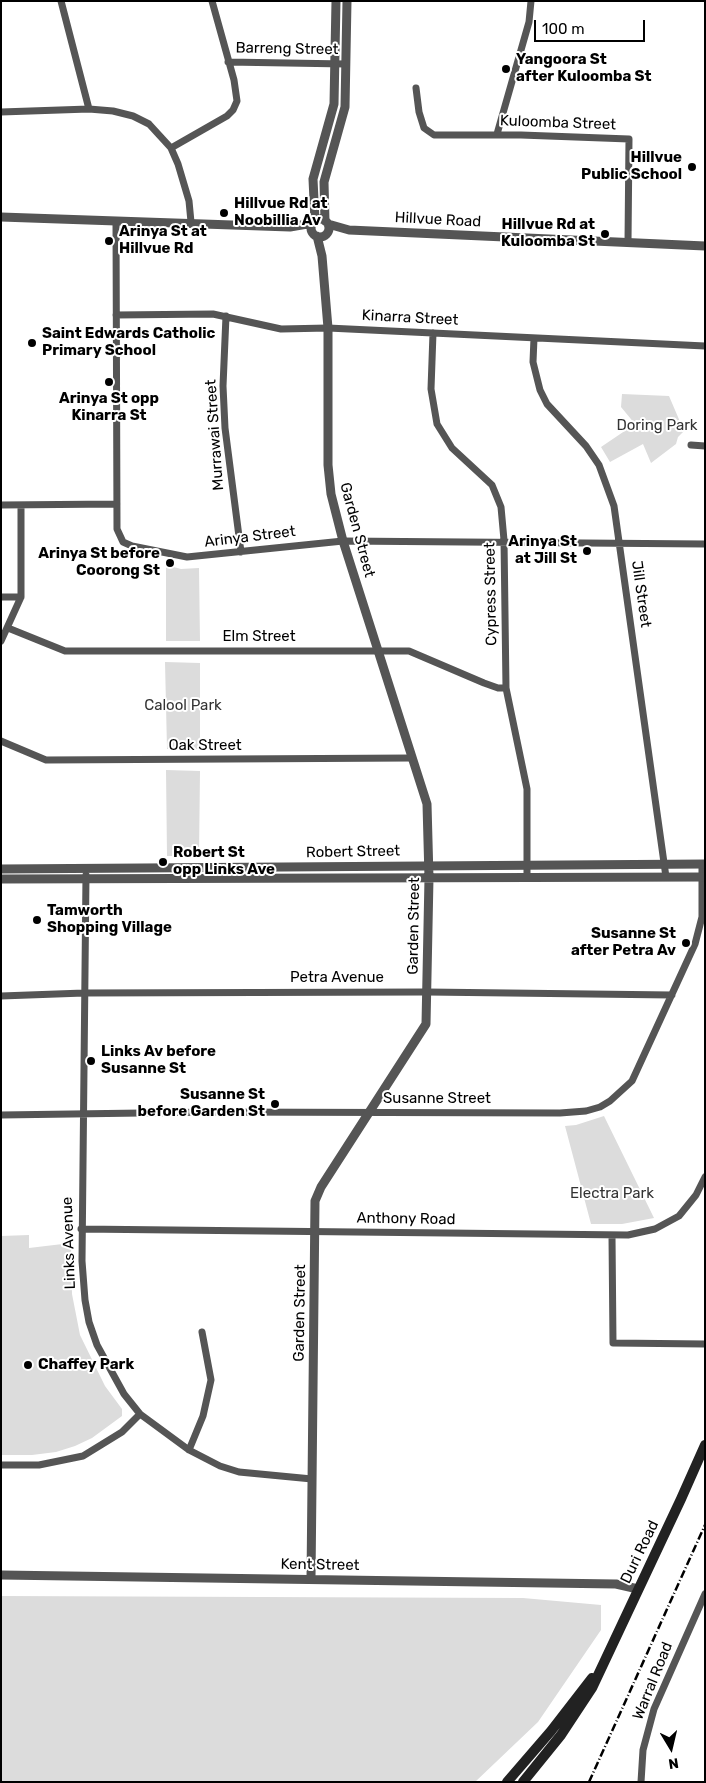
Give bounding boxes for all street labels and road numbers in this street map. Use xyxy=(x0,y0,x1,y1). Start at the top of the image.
street label: Barreng Street xyxy=(235,39,339,59)
street label: Kuloomba Street xyxy=(500,112,616,134)
street label: Hillvue Road xyxy=(394,209,482,231)
street label: Kinarra Street xyxy=(361,306,459,330)
street label: Murrawai Street xyxy=(202,379,228,491)
street label: Garden Street xyxy=(336,481,378,579)
street label: Arinya Street xyxy=(203,522,297,552)
street label: Cypress Street xyxy=(481,542,501,646)
street label: Jill Street xyxy=(627,559,655,629)
street label: Elm Street xyxy=(222,628,296,646)
street label: Oak Street xyxy=(168,737,242,755)
street label: Robert Street xyxy=(306,842,400,862)
street label: Garden Street xyxy=(404,877,424,975)
street label: Petra Avenue xyxy=(290,969,384,987)
street label: Susanne Street xyxy=(383,1090,491,1108)
street label: Links Avenue xyxy=(58,1196,80,1290)
street label: Anthony Road xyxy=(356,1209,456,1229)
street label: Garden Street xyxy=(290,1264,310,1362)
street label: Duri Road xyxy=(617,1518,663,1586)
street label: Kent Street xyxy=(280,1555,360,1575)
street label: Warral Road xyxy=(629,1639,677,1723)

